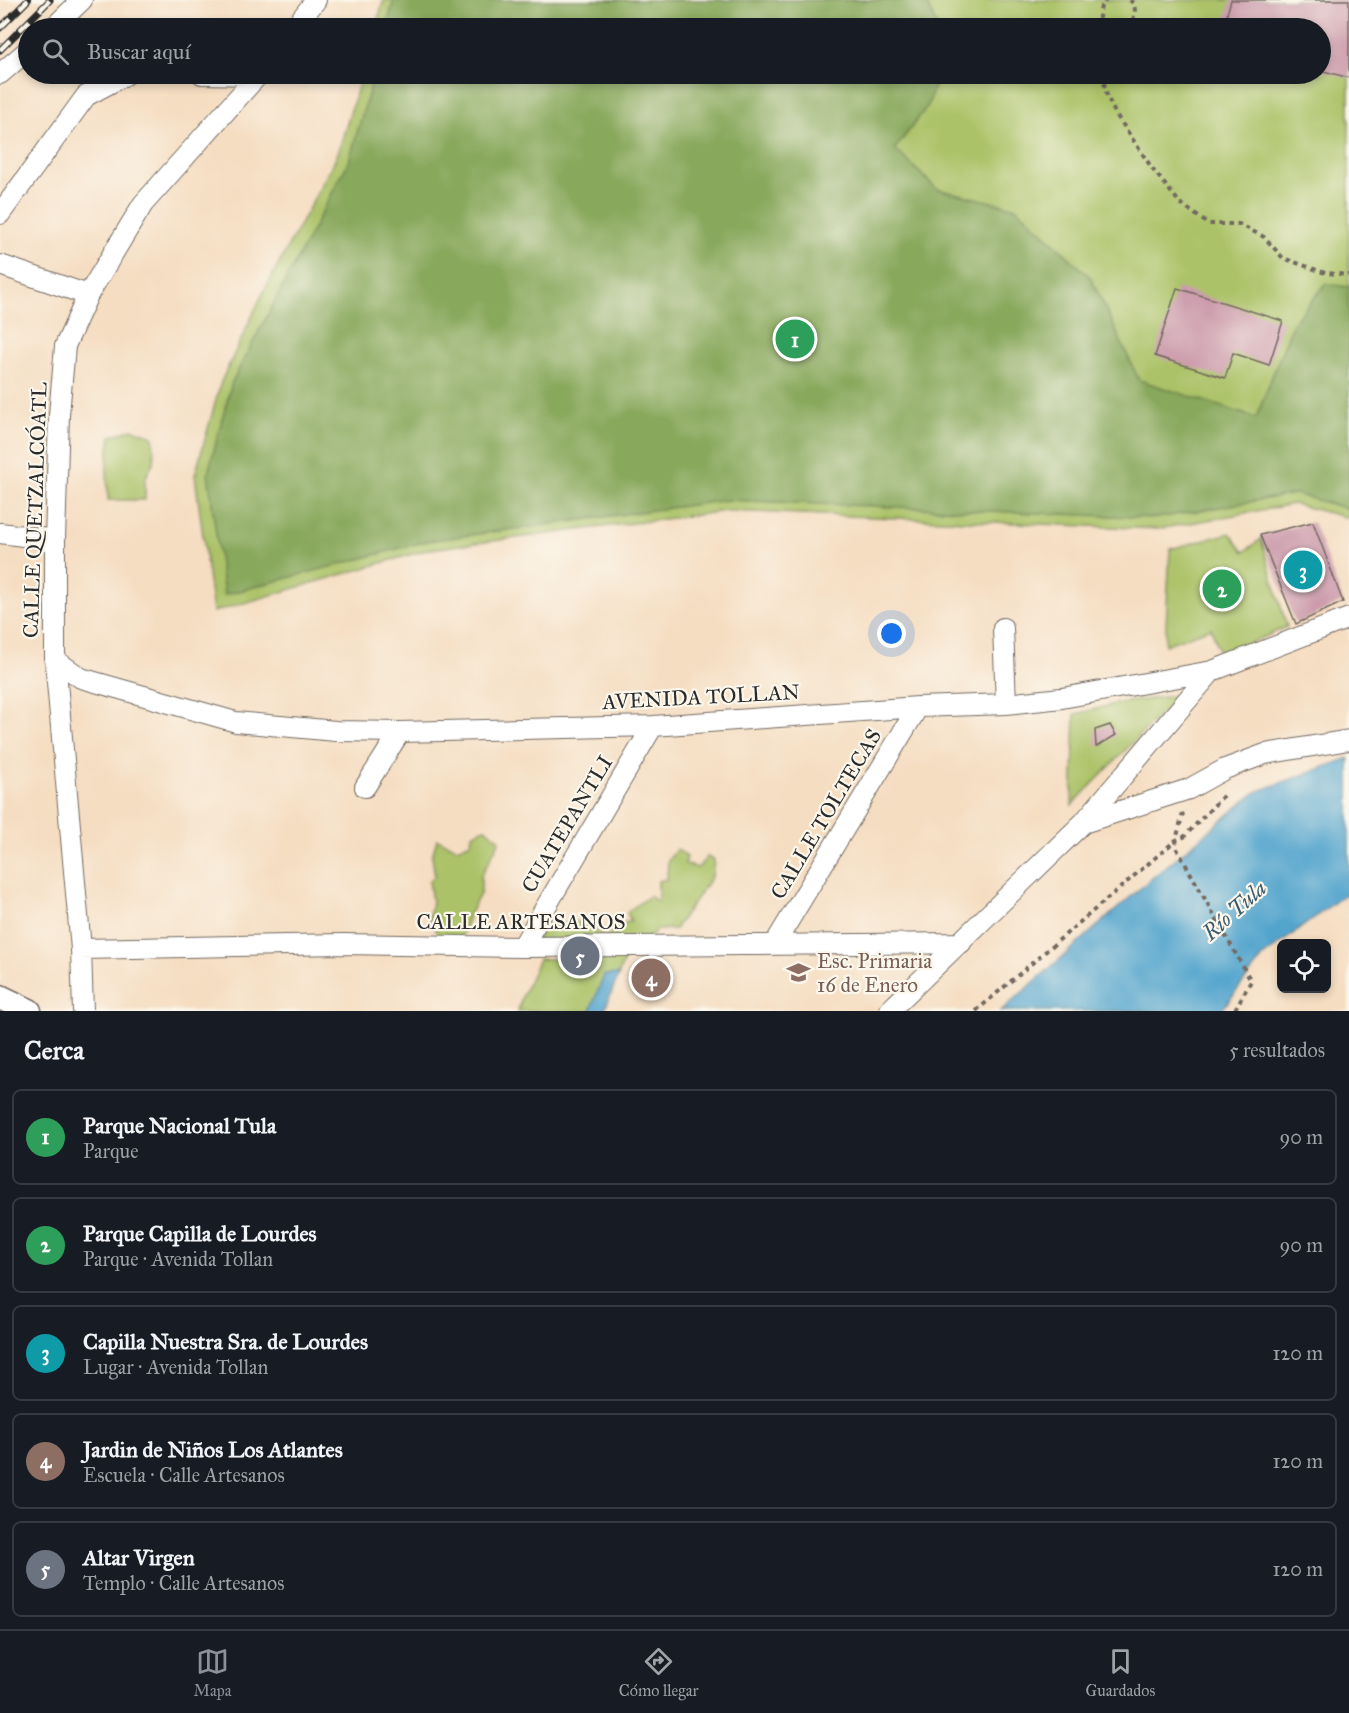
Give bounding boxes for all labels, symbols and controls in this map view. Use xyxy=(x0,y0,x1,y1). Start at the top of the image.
search box xyxy=(18,18,1331,84)
icon: search xyxy=(39,35,72,68)
text: Buscar aquí xyxy=(87,38,190,65)
pin: 1 xyxy=(776,316,814,362)
street label: CALLE QUETZALCÓATL xyxy=(17,381,52,638)
pin: 3 xyxy=(1284,548,1322,592)
pin: 2 xyxy=(1202,566,1242,612)
your location xyxy=(877,619,906,648)
street label: AVENIDA TOLLAN xyxy=(601,679,801,715)
street label: CALLE TOLTECAS xyxy=(765,724,887,904)
street label: CUATEPANTLI xyxy=(516,751,618,897)
water label: Río Tula xyxy=(1196,875,1272,947)
street label: CALLE ARTESANOS xyxy=(417,909,626,935)
pin: 5 xyxy=(560,934,600,978)
map controls xyxy=(1277,939,1331,993)
button: locate xyxy=(1277,939,1331,993)
place label: Esc. Primaria 16 de Enero xyxy=(817,948,932,998)
pin: 4 xyxy=(632,956,670,1000)
school or university icon: Esc. Primaria 16 de Enero xyxy=(786,960,812,986)
text: Cerca xyxy=(24,1034,84,1066)
text: 5 resultados xyxy=(1229,1038,1325,1062)
text: Parque Nacional Tula xyxy=(83,1112,276,1139)
text: 1 xyxy=(42,1125,49,1149)
text: 90 m xyxy=(1280,1125,1323,1149)
text: Parque xyxy=(83,1139,139,1163)
text: Parque Capilla de Lourdes xyxy=(83,1220,317,1247)
text: 2 xyxy=(41,1233,50,1257)
text: 90 m xyxy=(1280,1233,1323,1257)
text: Parque · Avenida Tollan xyxy=(83,1247,273,1271)
text: Capilla Nuestra Sra. de Lourdes xyxy=(83,1328,368,1355)
text: 3 xyxy=(42,1341,50,1365)
text: 120 m xyxy=(1272,1341,1323,1365)
text: Lugar · Avenida Tollan xyxy=(83,1355,268,1379)
text: Jardin de Niños Los Atlantes xyxy=(83,1436,343,1463)
text: 4 xyxy=(40,1449,51,1473)
text: 120 m xyxy=(1272,1449,1323,1473)
text: Escuela · Calle Artesanos xyxy=(83,1463,285,1487)
text: Altar Virgen xyxy=(83,1544,195,1571)
text: 5 xyxy=(41,1557,50,1581)
text: 120 m xyxy=(1272,1557,1323,1581)
text: Templo · Calle Artesanos xyxy=(83,1571,285,1595)
tab: Mapa xyxy=(194,1645,232,1700)
tab: Cómo llegar xyxy=(619,1645,698,1700)
tab: Guardados xyxy=(1086,1645,1155,1700)

